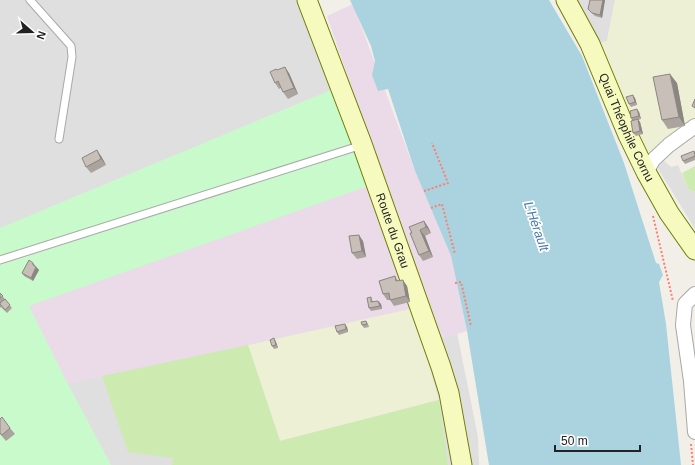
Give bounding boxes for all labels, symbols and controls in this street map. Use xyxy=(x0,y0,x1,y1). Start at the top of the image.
north arrow xyxy=(12,12,52,52)
text: N xyxy=(34,30,48,41)
street label: Quai Théophile Cornu xyxy=(596,71,657,184)
street label: Route du Grau xyxy=(373,191,412,270)
water label: L'Hérault xyxy=(521,199,552,254)
scale bar xyxy=(555,427,640,453)
text: 50 m xyxy=(561,434,588,448)

